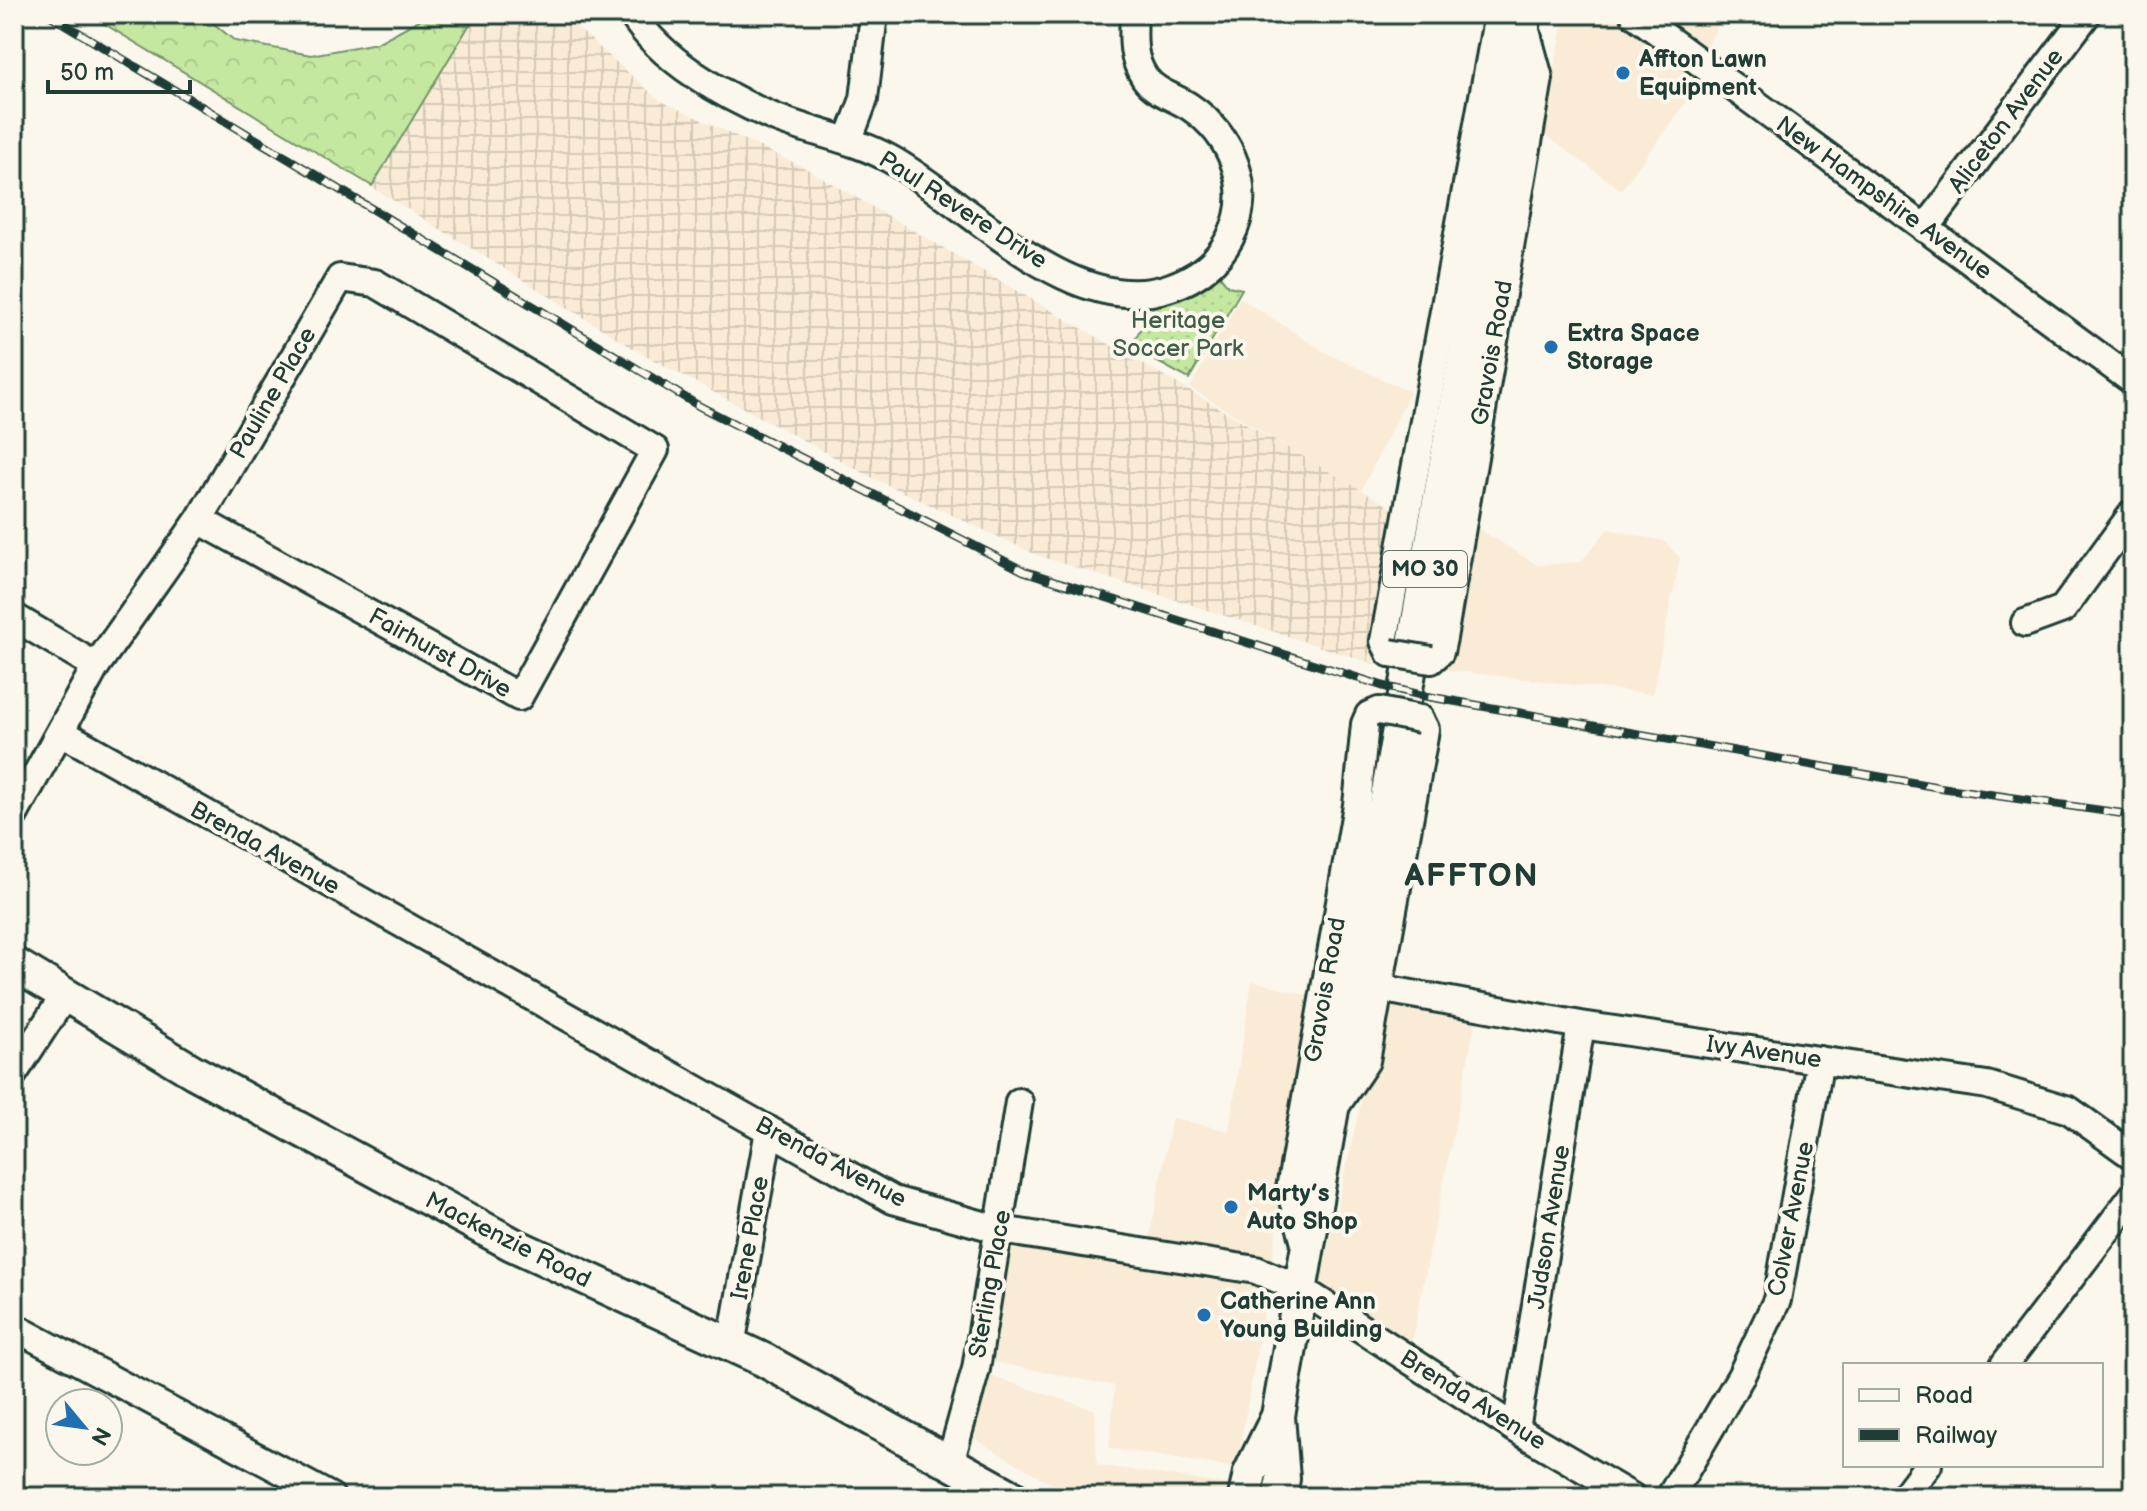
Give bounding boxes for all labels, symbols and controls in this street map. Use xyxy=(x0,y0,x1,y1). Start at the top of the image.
street label: Aliceton Avenue xyxy=(1942,43,2070,199)
scale bar xyxy=(48,44,190,94)
place label: Affton Lawn Equipment xyxy=(1638,45,1767,102)
text: 50 m xyxy=(60,58,114,87)
marker: Affton Lawn Equipment xyxy=(1614,64,1632,82)
street label: New Hampshire Avenue xyxy=(1770,110,1998,286)
street label: Paul Revere Drive xyxy=(873,145,1053,275)
street label: Gravois Road xyxy=(1465,278,1519,428)
park label: Heritage Soccer Park xyxy=(1112,306,1244,363)
place label: Extra Space Storage xyxy=(1567,319,1700,376)
street label: Pauline Place xyxy=(224,322,322,464)
marker: Extra Space Storage xyxy=(1542,338,1560,356)
road number: MO 30 xyxy=(1383,551,1467,587)
street label: Fairhurst Drive xyxy=(364,602,516,704)
street label: Brenda Avenue xyxy=(185,795,345,901)
district label: AFFTON xyxy=(1404,857,1539,896)
street label: Gravois Road xyxy=(1298,915,1352,1065)
street label: Ivy Avenue xyxy=(1705,1030,1823,1074)
street label: Brenda Avenue xyxy=(751,1110,911,1214)
street label: Colver Avenue xyxy=(1762,1139,1820,1299)
street label: Judson Avenue xyxy=(1522,1143,1576,1311)
street label: Irene Place xyxy=(725,1174,775,1302)
place label: Marty’s Auto Shop xyxy=(1246,1179,1358,1236)
street label: Mackenzie Road xyxy=(420,1186,596,1294)
marker: Marty’s Auto Shop xyxy=(1222,1198,1240,1216)
street label: Sterling Place xyxy=(963,1208,1017,1360)
place label: Catherine Ann Young Building xyxy=(1220,1287,1382,1344)
marker: Catherine Ann Young Building xyxy=(1195,1306,1213,1324)
street label: Brenda Avenue xyxy=(1395,1344,1551,1456)
legend xyxy=(1843,1363,2103,1467)
text: Road xyxy=(1915,1381,1973,1410)
north arrow xyxy=(44,1387,124,1467)
text: Railway xyxy=(1915,1421,1997,1450)
text: N xyxy=(84,1422,116,1450)

